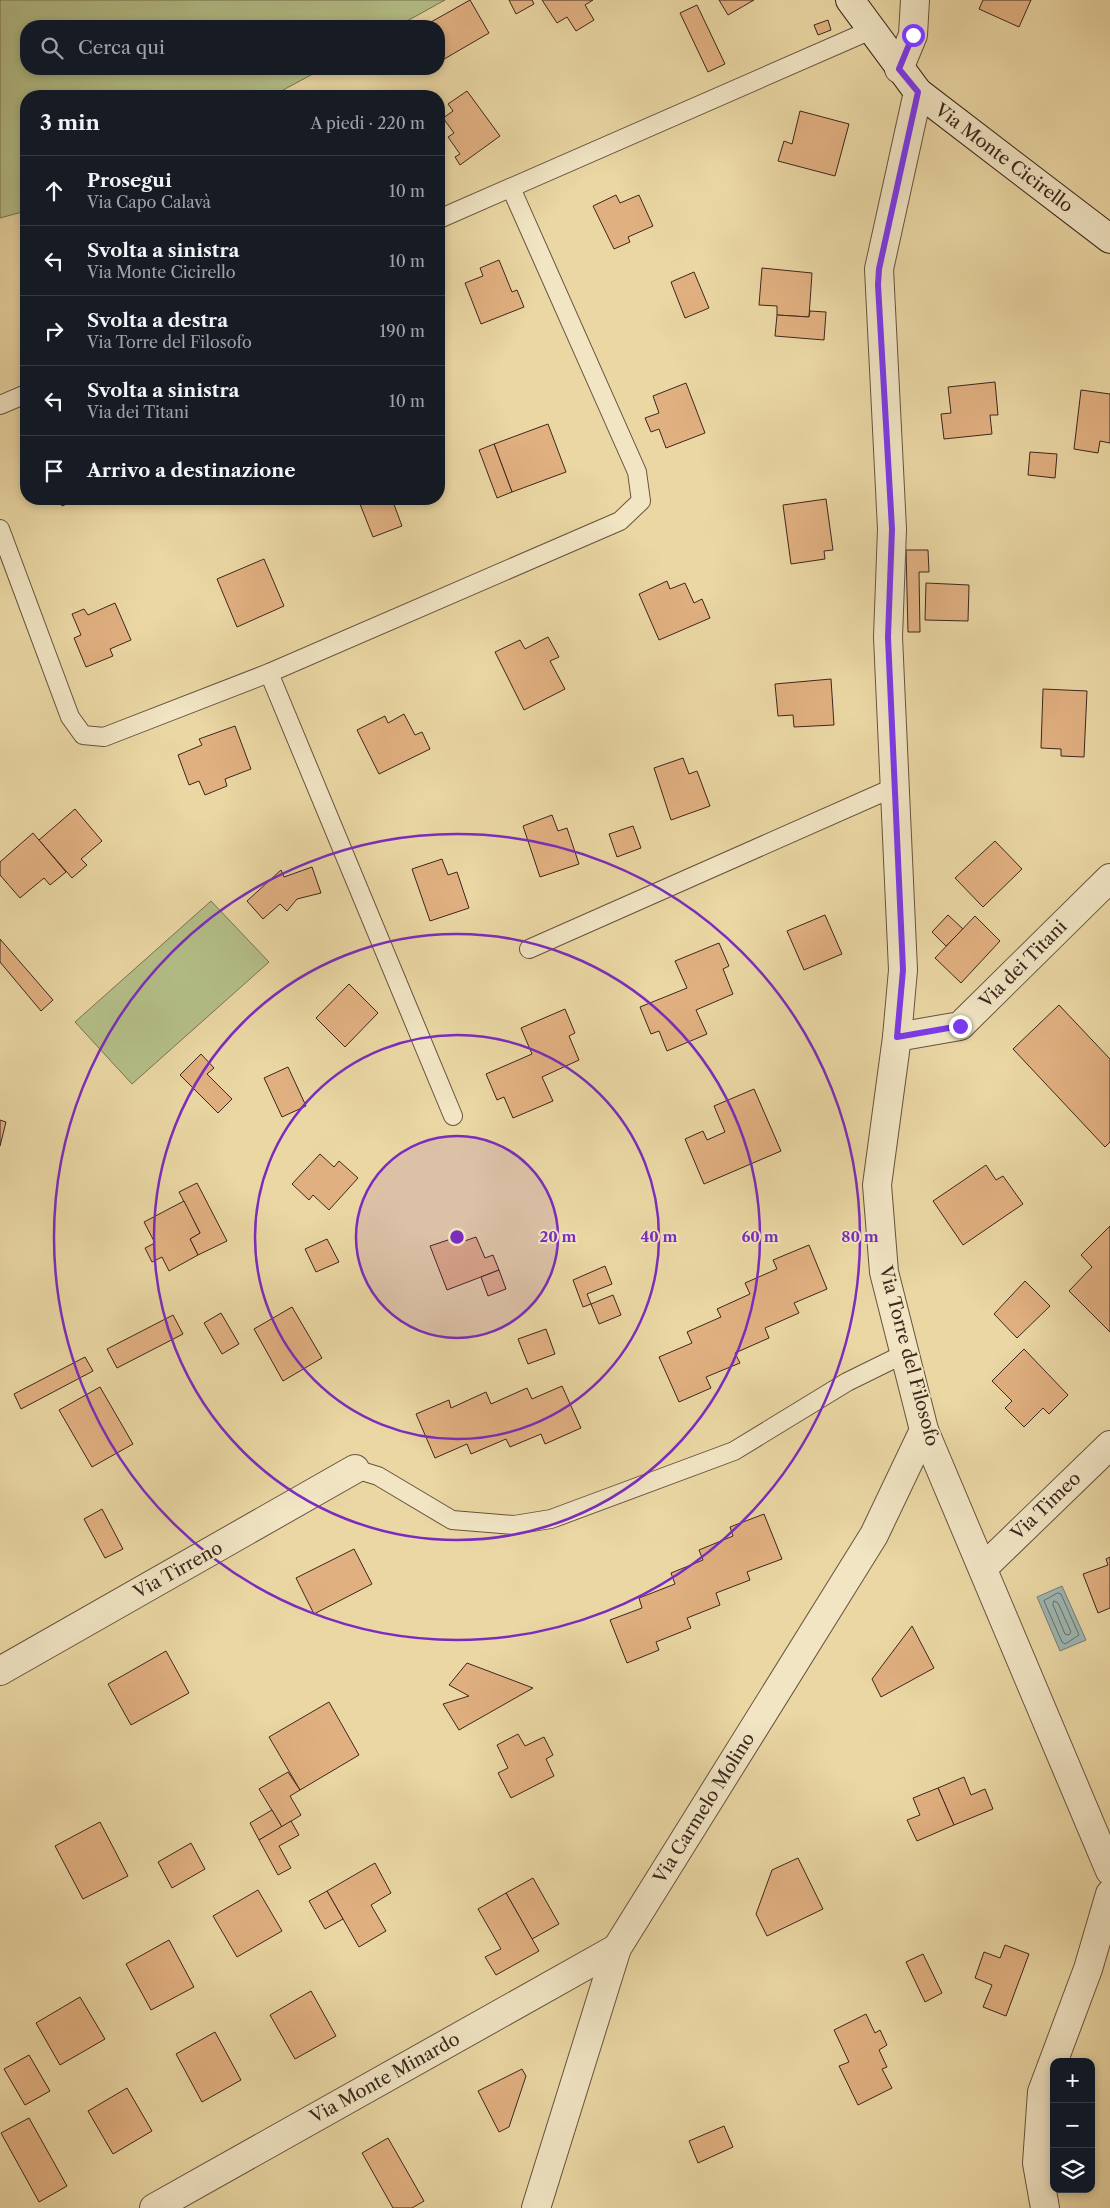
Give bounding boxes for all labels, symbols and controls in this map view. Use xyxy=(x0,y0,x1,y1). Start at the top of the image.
search box xyxy=(20,20,445,75)
route start xyxy=(902,24,925,47)
icon: search xyxy=(38,34,66,62)
text: Cerca qui xyxy=(78,36,165,59)
street label: Via Monte Cicirello xyxy=(930,98,1077,217)
text: 3 min xyxy=(40,110,100,135)
text: A piedi · 220 m xyxy=(310,113,425,133)
text: Prosegui xyxy=(87,169,172,192)
icon: ahead xyxy=(40,177,68,205)
text: 10 m xyxy=(389,181,425,201)
text: Via Capo Calavà xyxy=(87,192,211,212)
text: Svolta a sinistra xyxy=(87,239,240,262)
icon: left xyxy=(40,247,68,275)
text: 10 m xyxy=(389,251,425,271)
text: Via Monte Cicirello xyxy=(87,262,236,282)
text: Svolta a destra xyxy=(87,309,228,332)
icon: right xyxy=(40,317,68,345)
text: 190 m xyxy=(380,321,425,341)
text: Via Torre del Filosofo xyxy=(87,332,252,352)
text: Svolta a sinistra xyxy=(87,379,240,402)
icon: left xyxy=(40,387,68,415)
text: 10 m xyxy=(389,391,425,411)
text: Via dei Titani xyxy=(87,402,189,422)
icon: arrive xyxy=(40,457,68,485)
text: Arrivo a destinazione xyxy=(87,459,296,482)
street label: Via dei Titani xyxy=(974,915,1072,1013)
route end xyxy=(949,1015,972,1038)
text: 20 m xyxy=(539,1227,577,1246)
text: 40 m xyxy=(640,1227,678,1246)
text: 60 m xyxy=(741,1227,779,1246)
text: 80 m xyxy=(841,1227,879,1246)
centre of rings xyxy=(448,1228,466,1246)
street label: Via Torre del Filosofo xyxy=(874,1263,944,1448)
street label: Via Timeo xyxy=(1006,1467,1086,1545)
street label: Via Tirreno xyxy=(129,1537,226,1604)
street label: Via Carmelo Molino xyxy=(648,1729,759,1888)
street label: Via Monte Minardo xyxy=(306,2028,464,2129)
map controls xyxy=(1050,2058,1095,2193)
button: + xyxy=(1050,2058,1095,2103)
button: − xyxy=(1050,2103,1095,2148)
button: layers xyxy=(1050,2148,1095,2193)

